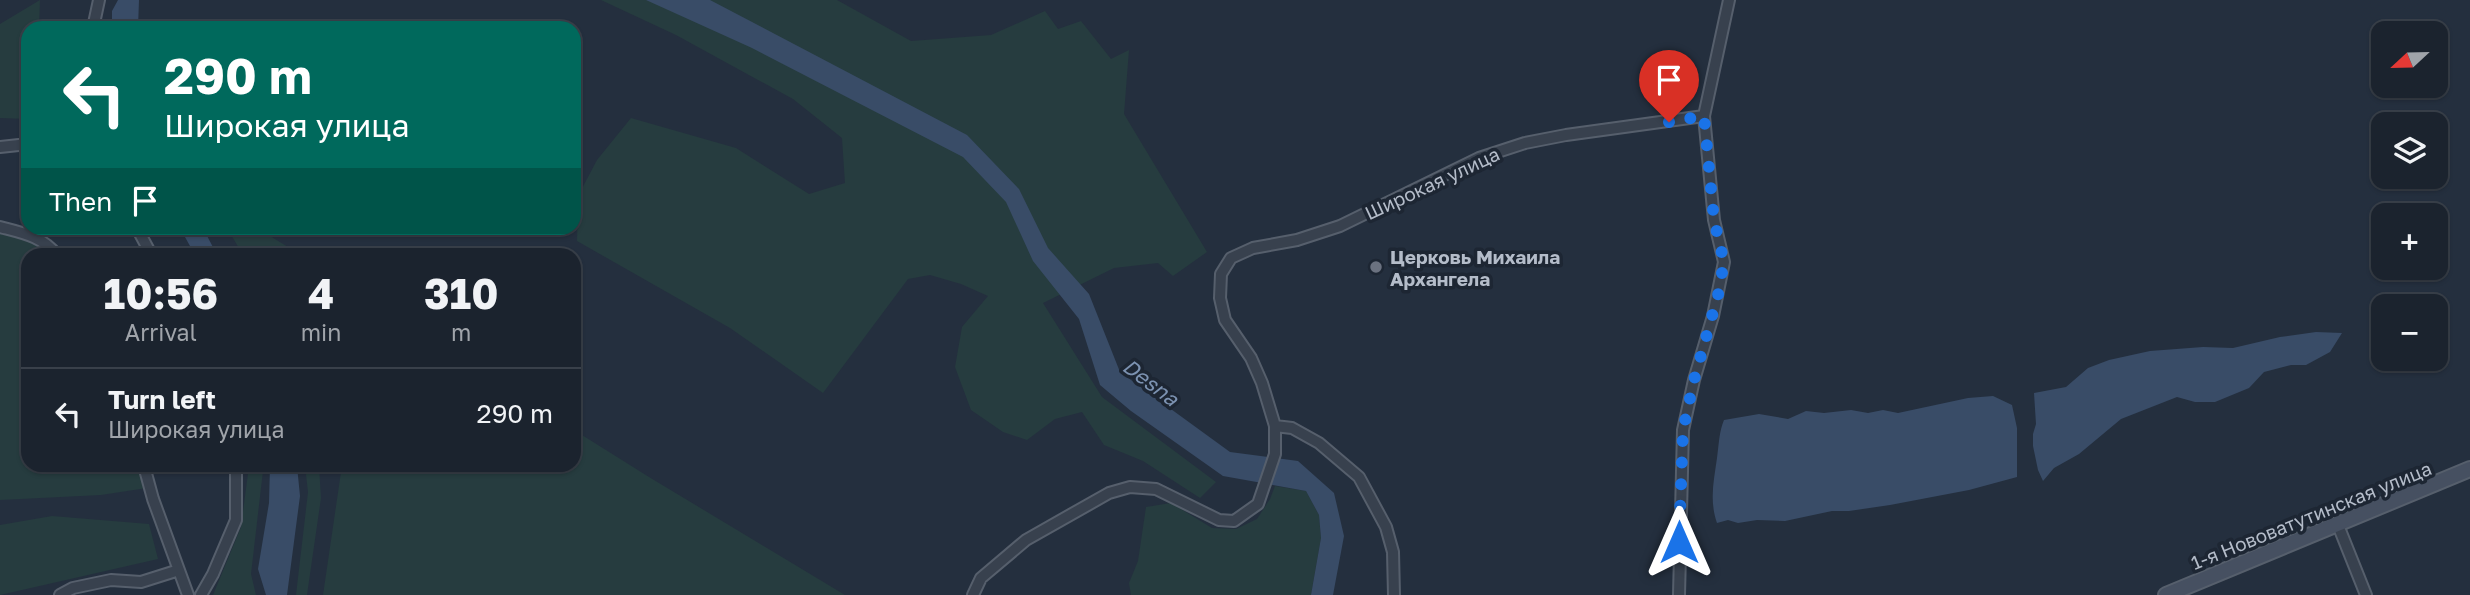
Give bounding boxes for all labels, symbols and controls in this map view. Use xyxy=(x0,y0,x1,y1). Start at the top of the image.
north arrow xyxy=(2371,21,2448,98)
map controls xyxy=(2371,21,2448,371)
text: 290 m xyxy=(164,46,312,105)
icon: left xyxy=(49,49,140,140)
pin xyxy=(1639,50,1699,122)
icon: arrive xyxy=(1650,61,1688,99)
text: Широкая улица xyxy=(164,106,410,144)
button: layers xyxy=(2371,112,2448,189)
street label: Широкая улица xyxy=(1361,142,1503,224)
icon: arrive xyxy=(126,182,164,220)
text: Then xyxy=(49,186,112,217)
button: + xyxy=(2371,203,2448,280)
place label: Церковь Михаила Архангела xyxy=(1390,245,1560,290)
marker: Церковь Михаила Архангела xyxy=(1368,259,1384,275)
text: 10:56 xyxy=(104,268,218,318)
text: 4 xyxy=(308,268,334,318)
text: 310 xyxy=(424,268,498,318)
button: − xyxy=(2371,294,2448,371)
text: Arrival xyxy=(125,318,197,346)
text: min xyxy=(301,318,341,346)
text: m xyxy=(451,318,471,346)
water label: Desna xyxy=(1118,353,1185,412)
text: Turn left xyxy=(108,384,216,415)
icon: left xyxy=(49,395,87,433)
text: 290 m xyxy=(477,398,553,429)
text: Широкая улица xyxy=(108,415,285,443)
street label: 1-я Нововатутинская улица xyxy=(2187,456,2435,574)
position arrow xyxy=(1642,505,1716,579)

